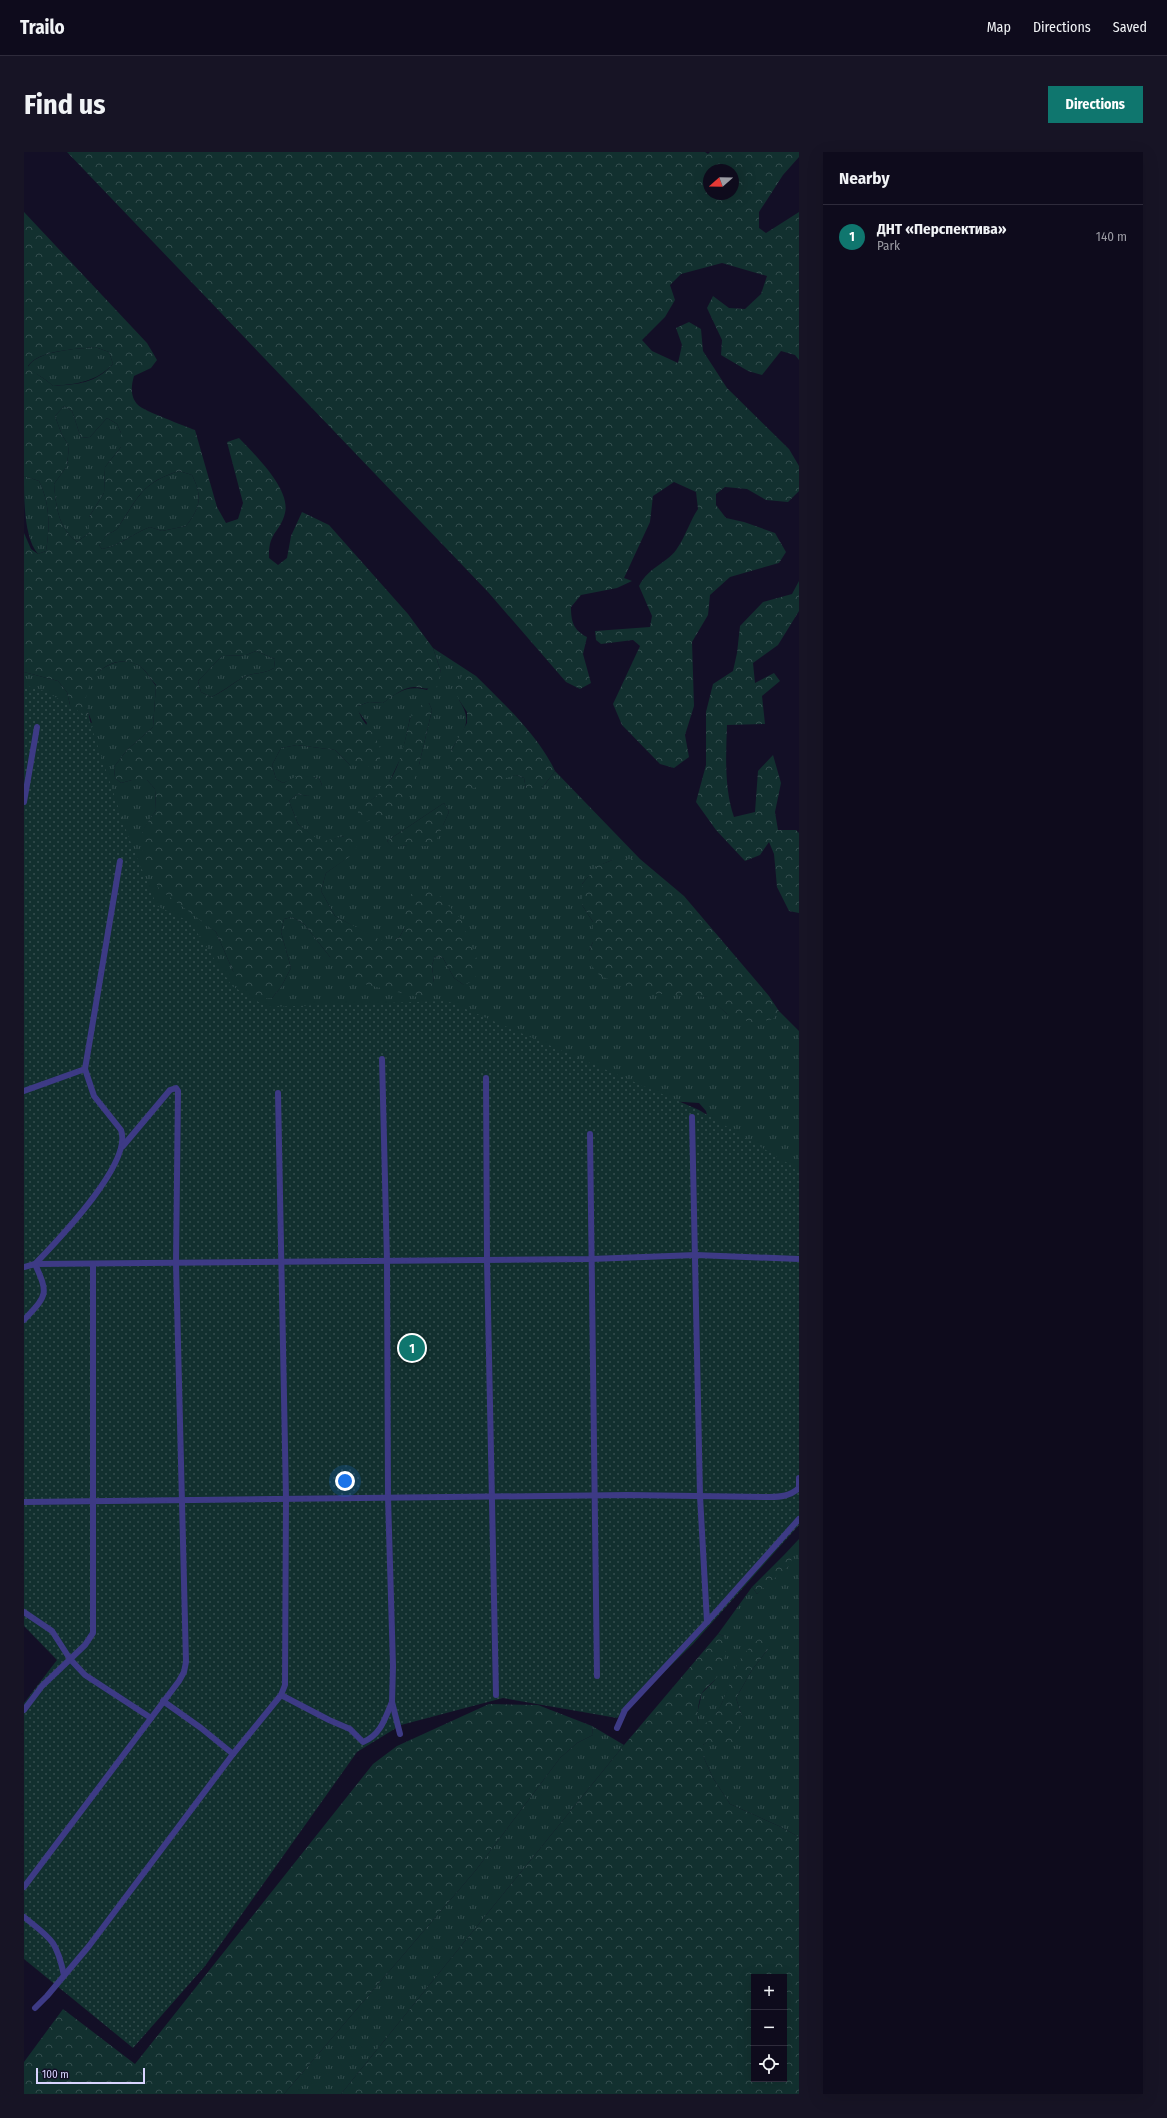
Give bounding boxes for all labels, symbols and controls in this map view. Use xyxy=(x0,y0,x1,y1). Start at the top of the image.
text: Trailo xyxy=(20,16,65,39)
text: Map xyxy=(987,19,1011,36)
text: Directions xyxy=(1033,19,1091,36)
text: Saved xyxy=(1113,19,1147,36)
button: Directions xyxy=(1048,86,1143,123)
text: Find us xyxy=(24,88,106,121)
north arrow xyxy=(703,164,739,200)
text: Nearby xyxy=(839,168,890,189)
text: ДНТ «Перспектива» xyxy=(877,220,1007,238)
text: 1 xyxy=(849,229,855,244)
text: 140 m xyxy=(1096,229,1127,244)
text: Park xyxy=(877,238,900,253)
pin: 1 xyxy=(399,1333,425,1363)
your location xyxy=(335,1471,355,1491)
map controls xyxy=(751,1974,787,2082)
button: + xyxy=(751,1974,787,2010)
button: − xyxy=(751,2010,787,2046)
button: locate xyxy=(751,2046,787,2082)
scale bar xyxy=(36,2066,145,2085)
text: 100 m xyxy=(42,2068,69,2081)

